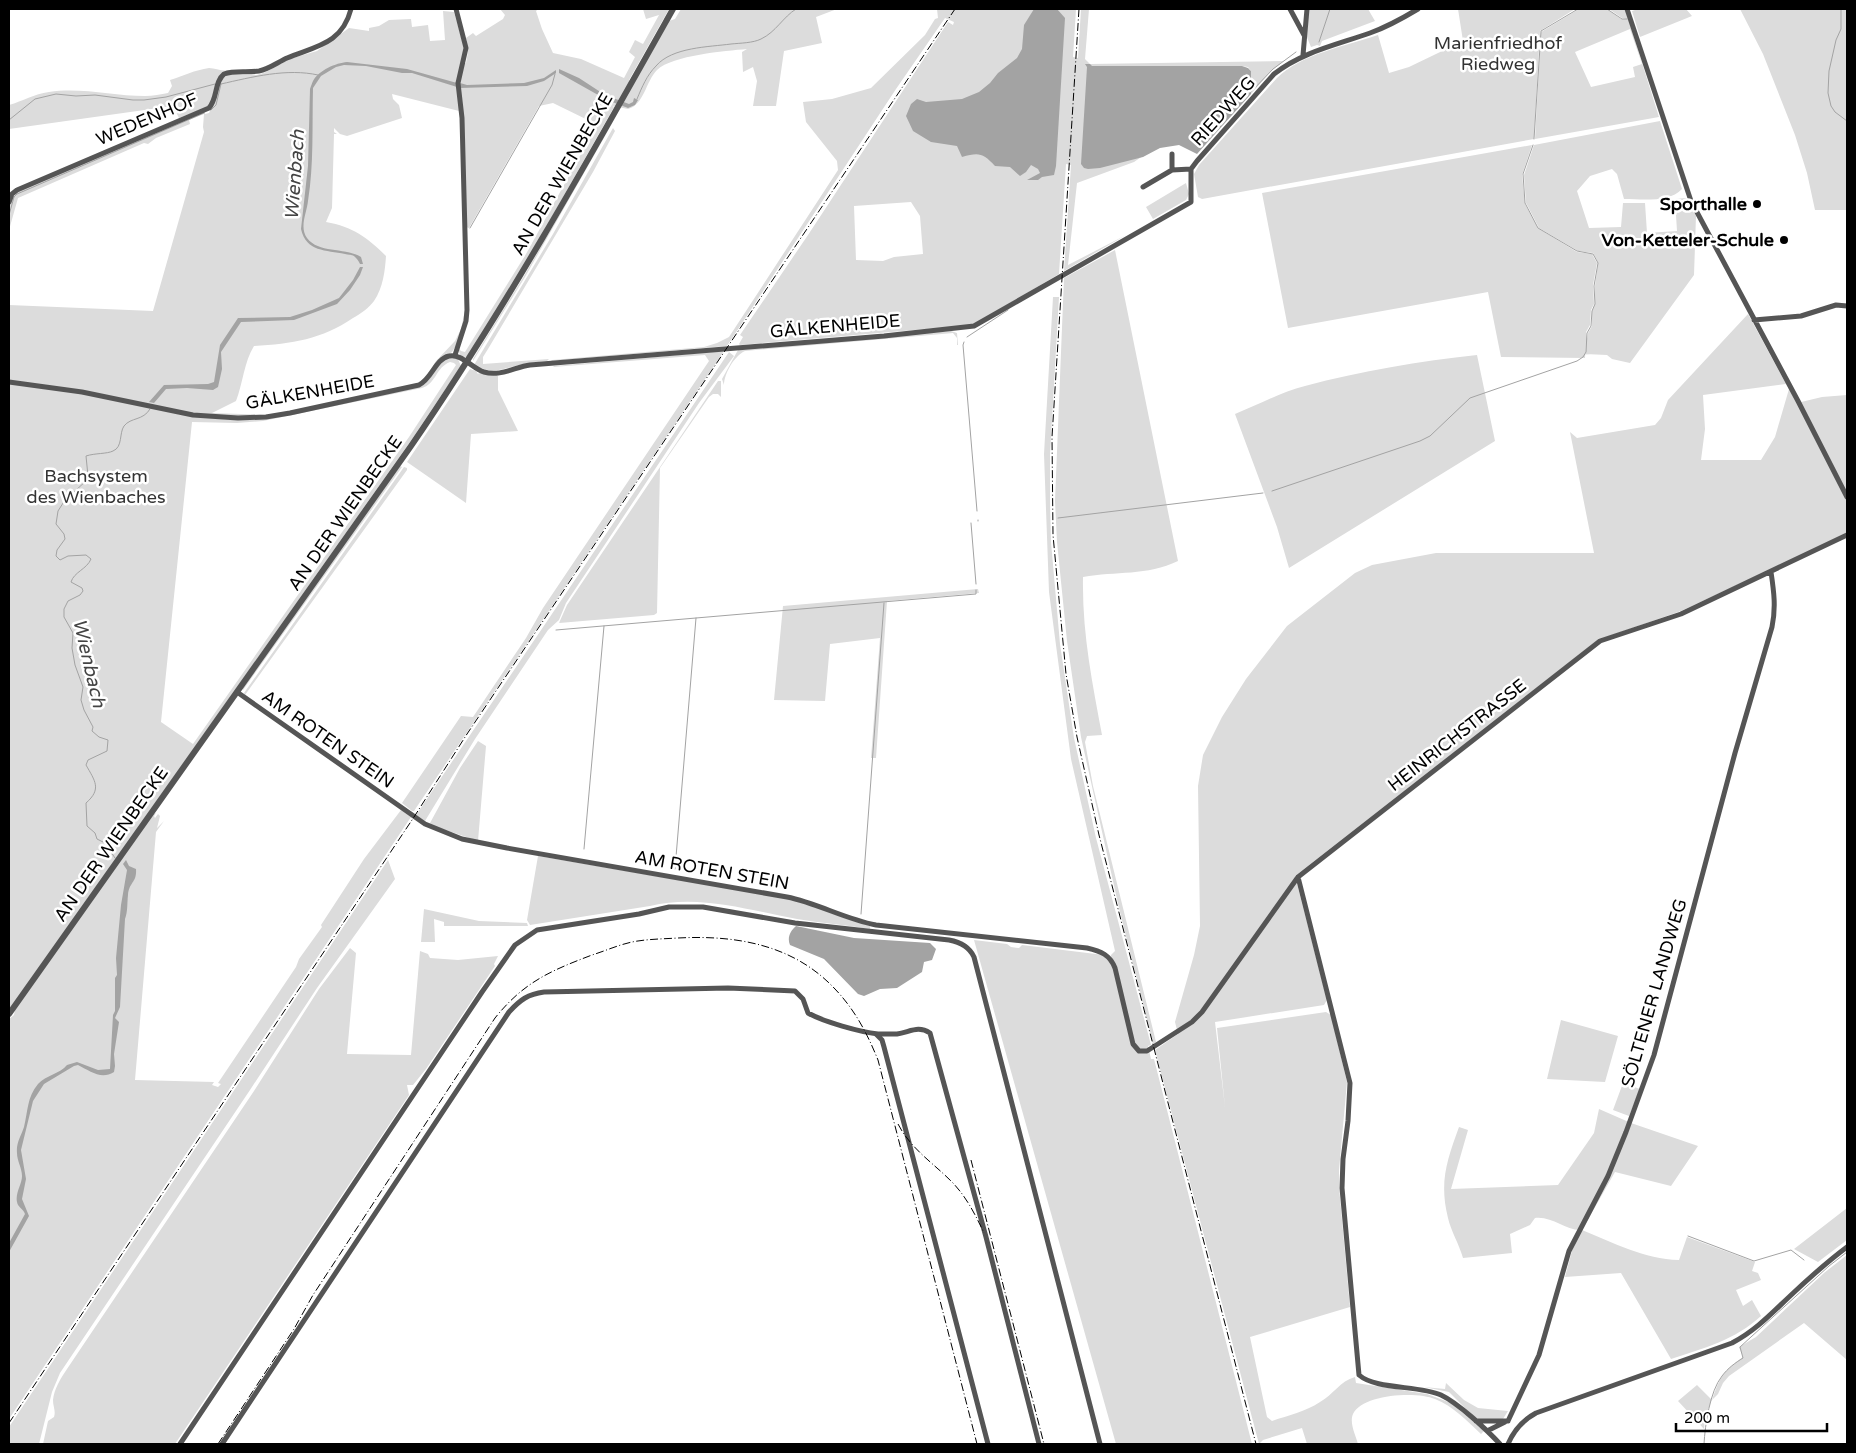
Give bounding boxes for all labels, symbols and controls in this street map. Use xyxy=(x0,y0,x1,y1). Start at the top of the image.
park label: Marienfriedhof Riedweg xyxy=(1434,32,1562,75)
street label: RIEDWEG xyxy=(1186,72,1260,150)
street label: WEDENHOF xyxy=(93,88,201,150)
street label: AN DER WIENBECKE xyxy=(506,89,618,259)
water label: Wienbach xyxy=(281,129,309,221)
place label: Sporthalle xyxy=(1660,193,1747,215)
marker: Sporthalle xyxy=(1751,198,1763,210)
place label: Von-Ketteler-Schule xyxy=(1601,229,1774,251)
marker: Von-Ketteler-Schule xyxy=(1778,234,1790,246)
street label: GÄLKENHEIDE xyxy=(769,309,901,343)
street label: GÄLKENHEIDE xyxy=(244,370,376,414)
street label: AN DER WIENBECKE xyxy=(283,431,407,595)
park label: Bachsystem des Wienbaches xyxy=(26,465,166,508)
water label: Wienbach xyxy=(68,616,110,710)
street label: HEINRICHSTRASSE xyxy=(1383,674,1531,796)
street label: AM ROTEN STEIN xyxy=(258,685,398,793)
street label: AN DER WIENBECKE xyxy=(49,762,173,926)
street label: AM ROTEN STEIN xyxy=(633,846,791,894)
street label: SÖLTENER LANDWEG xyxy=(1617,896,1691,1090)
scale bar xyxy=(1676,1400,1827,1432)
text: 200 m xyxy=(1684,1409,1730,1427)

